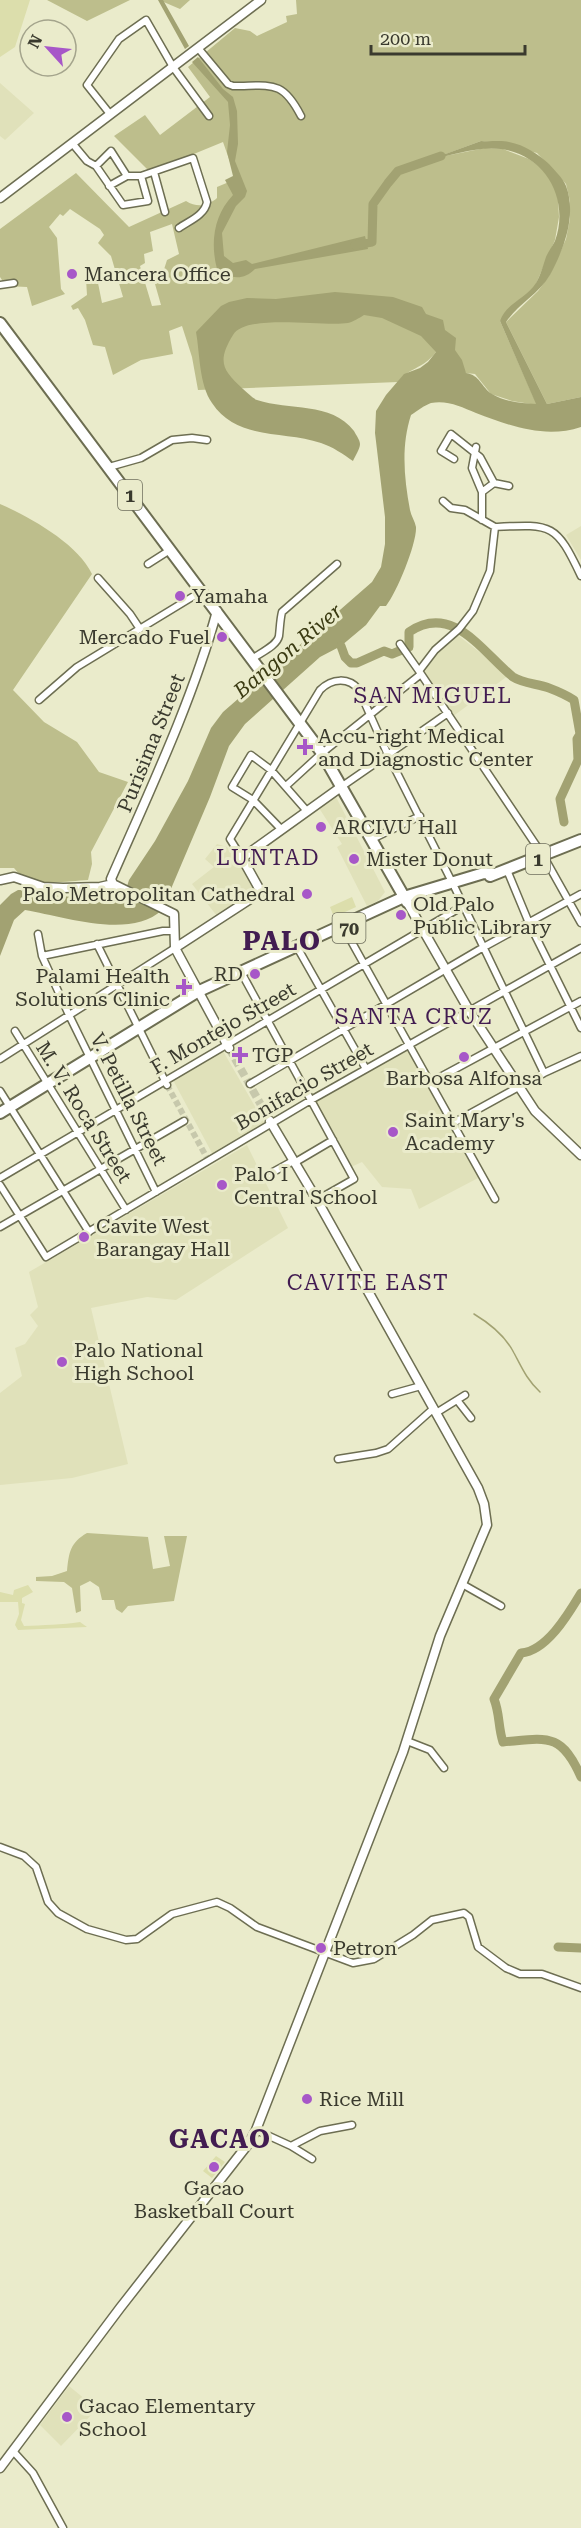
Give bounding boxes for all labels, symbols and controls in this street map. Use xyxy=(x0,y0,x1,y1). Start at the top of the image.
north arrow xyxy=(18,18,78,78)
scale bar xyxy=(371,18,526,56)
text: 200 m xyxy=(380,28,431,49)
text: N xyxy=(24,32,46,51)
place label: Mancera Office xyxy=(84,262,231,286)
marker: Mancera Office xyxy=(65,267,79,281)
road number: 1 xyxy=(118,480,142,510)
place label: Yamaha xyxy=(192,584,268,608)
marker: Yamaha xyxy=(173,589,187,603)
water label: Bangon River xyxy=(228,599,347,704)
place label: Mercado Fuel xyxy=(79,625,210,649)
marker: Mercado Fuel xyxy=(215,630,229,644)
street label: Purisima Street xyxy=(112,670,190,816)
district label: SAN MIGUEL xyxy=(354,683,512,708)
place label: Accu-right Medical and Diagnostic Center xyxy=(318,724,533,771)
marker: Accu-right Medical and Diagnostic Center xyxy=(296,738,314,756)
place label: ARCIVU Hall xyxy=(333,815,457,839)
marker: ARCIVU Hall xyxy=(314,820,328,834)
road number: 1 xyxy=(526,844,550,874)
district label: LUNTAD xyxy=(216,845,320,870)
place label: Mister Donut xyxy=(366,847,494,871)
marker: Mister Donut xyxy=(347,852,361,866)
place label: Palo Metropolitan Cathedral xyxy=(22,882,295,906)
marker: Palo Metropolitan Cathedral xyxy=(300,887,314,901)
place label: Old Palo Public Library xyxy=(413,892,551,939)
marker: Old Palo Public Library xyxy=(394,908,408,922)
road number: 70 xyxy=(332,913,366,943)
district label: PALO xyxy=(242,926,322,956)
place label: RD xyxy=(214,962,243,986)
place label: Palami Health Solutions Clinic xyxy=(15,964,170,1011)
marker: RD xyxy=(248,967,262,981)
street label: F. Montejo Street xyxy=(146,977,300,1079)
marker: Palami Health Solutions Clinic xyxy=(175,978,193,996)
district label: SANTA CRUZ xyxy=(335,1004,493,1029)
street label: V. Petilla Street xyxy=(85,1029,173,1170)
street label: Bonifacio Street xyxy=(231,1036,378,1135)
street label: M. V. Roca Street xyxy=(31,1037,137,1187)
place label: TGP xyxy=(252,1043,293,1067)
marker: TGP xyxy=(233,1048,247,1062)
marker: Barbosa Alfonsa xyxy=(457,1050,471,1064)
place label: Barbosa Alfonsa xyxy=(386,1066,542,1090)
place label: Saint Mary's Academy xyxy=(405,1108,525,1155)
marker: Saint Mary's Academy xyxy=(386,1125,400,1139)
place label: Palo I Central School xyxy=(234,1162,377,1209)
marker: Palo I Central School xyxy=(215,1178,229,1192)
place label: Cavite West Barangay Hall xyxy=(96,1214,230,1261)
marker: Cavite West Barangay Hall xyxy=(77,1230,91,1244)
district label: CAVITE EAST xyxy=(287,1270,449,1295)
place label: Palo National High School xyxy=(74,1338,203,1385)
marker: Palo National High School xyxy=(55,1355,69,1369)
place label: Petron xyxy=(333,1936,397,1960)
marker: Petron xyxy=(314,1941,328,1955)
place label: Rice Mill xyxy=(319,2087,404,2111)
marker: Rice Mill xyxy=(300,2092,314,2106)
district label: GACAO xyxy=(169,2124,271,2154)
marker: Gacao Basketball Court xyxy=(207,2160,221,2174)
place label: Gacao Basketball Court xyxy=(134,2176,295,2223)
place label: Gacao Elementary School xyxy=(79,2394,256,2441)
marker: Gacao Elementary School xyxy=(60,2410,74,2424)

